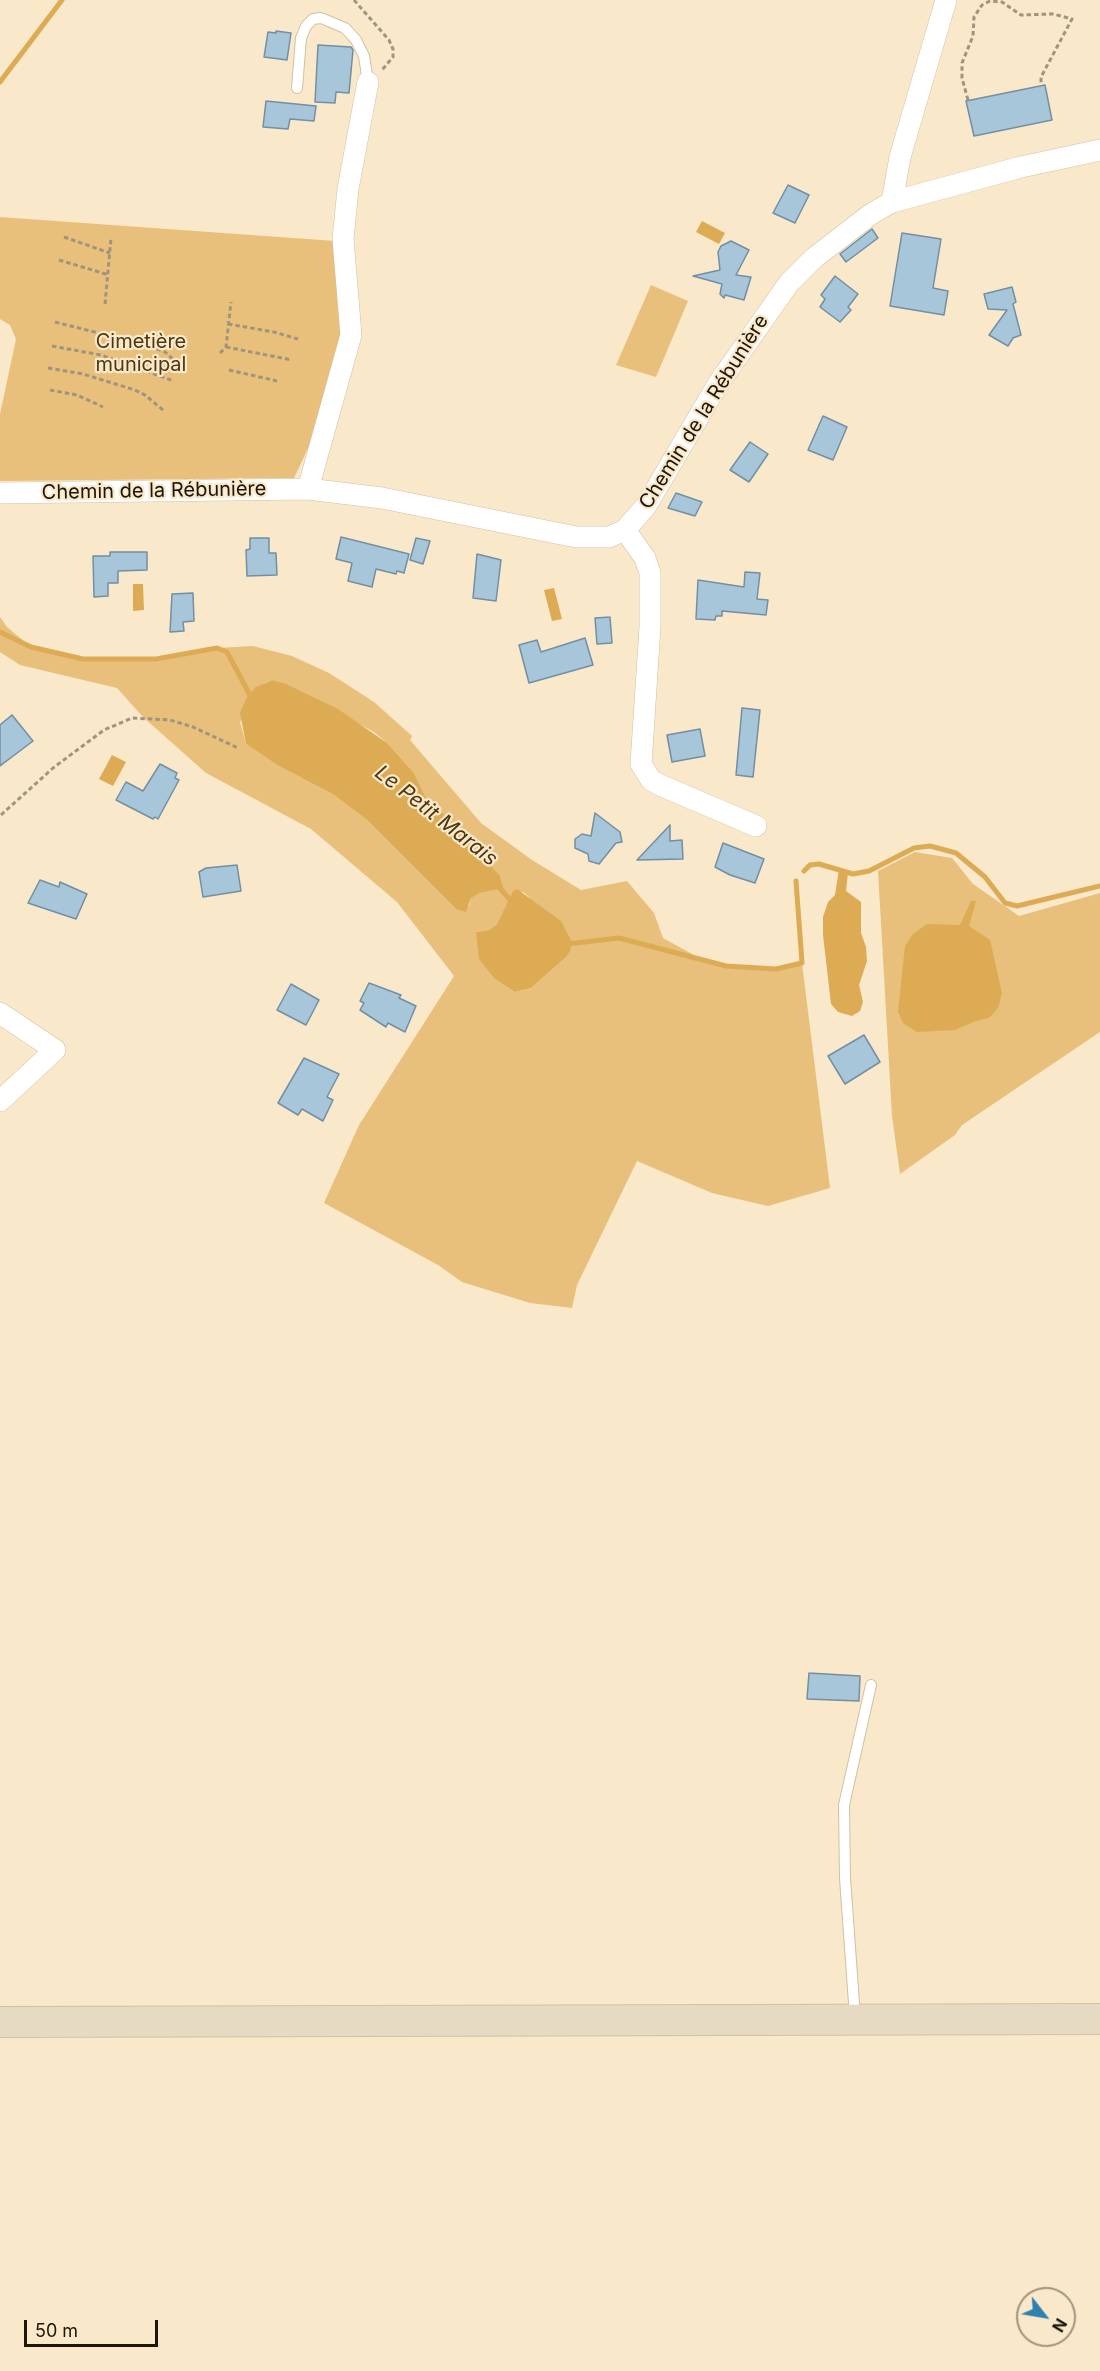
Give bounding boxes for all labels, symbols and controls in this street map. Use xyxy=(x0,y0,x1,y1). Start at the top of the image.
street label: Chemin de la Rébunière xyxy=(634,310,774,514)
park label: Cimetière municipal xyxy=(96,330,186,377)
street label: Chemin de la Rébunière xyxy=(41,477,267,505)
water label: Le Petit Marais xyxy=(370,760,502,872)
north arrow xyxy=(1016,2287,1076,2347)
scale bar xyxy=(27,2308,160,2346)
text: N xyxy=(1048,2315,1071,2336)
text: 50 m xyxy=(35,2320,78,2341)

